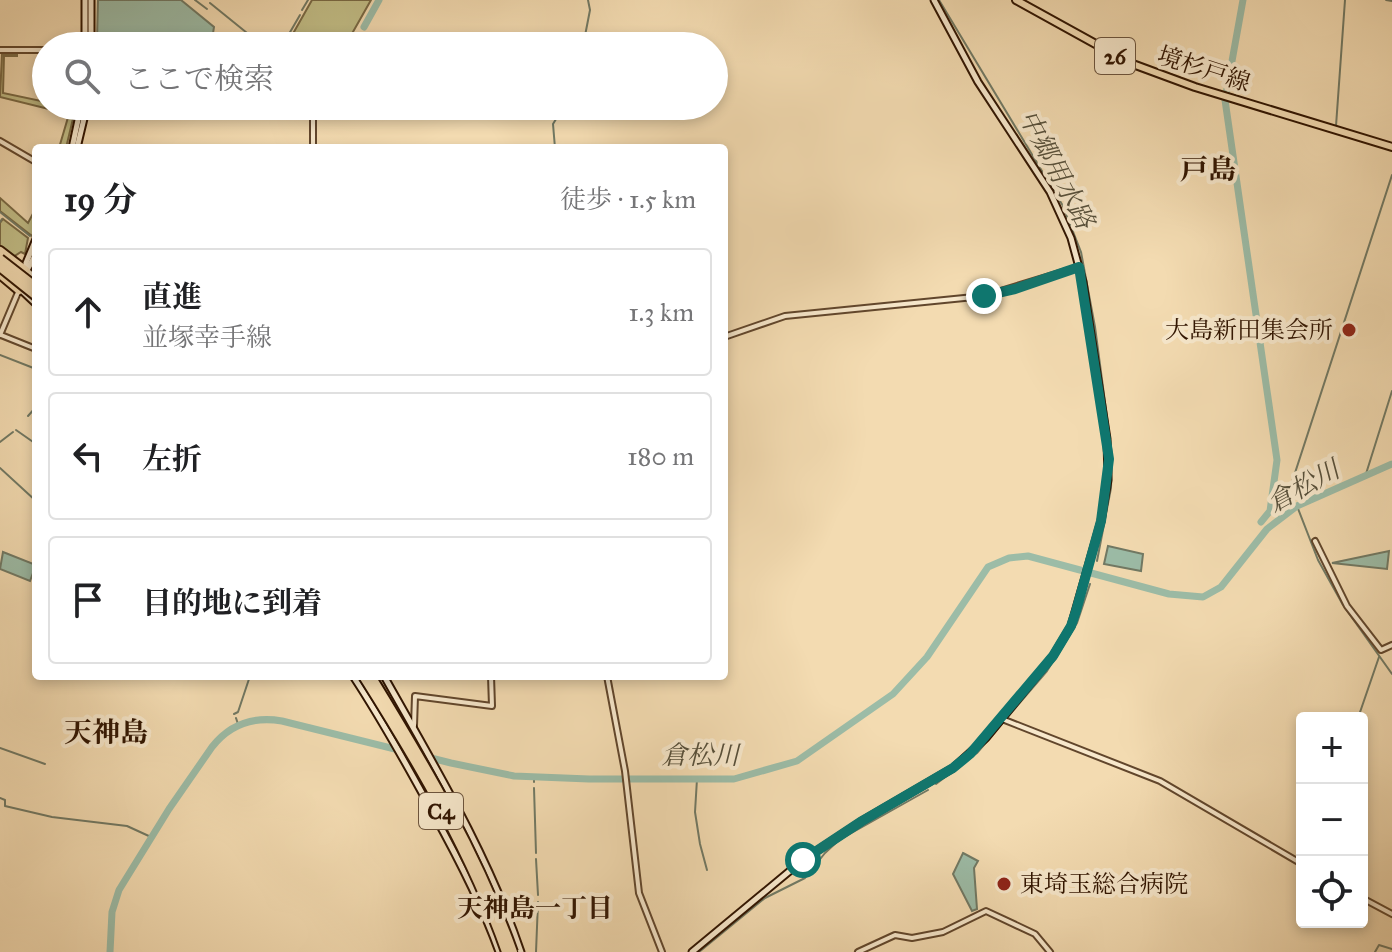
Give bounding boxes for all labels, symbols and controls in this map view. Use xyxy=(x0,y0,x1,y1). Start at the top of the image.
search box xyxy=(32,32,728,120)
road number: 26 xyxy=(1095,38,1135,74)
street label: 境杉戸線 xyxy=(1154,40,1254,98)
icon: search xyxy=(60,54,104,98)
text: ここで検索 xyxy=(124,61,274,97)
water label: 中郷用水路 xyxy=(1012,104,1103,236)
district label: 戸島 xyxy=(1180,152,1236,187)
text: 19 分 xyxy=(64,179,137,220)
text: 徒歩 · 1.5 km xyxy=(560,183,696,215)
route end xyxy=(966,278,1002,314)
text: 直進 xyxy=(142,279,202,315)
icon: ahead xyxy=(66,290,110,334)
text: 1.3 km xyxy=(628,296,694,328)
place label: 大島新田集会所 xyxy=(1165,315,1333,345)
text: 並塚幸手線 xyxy=(142,321,272,353)
marker: 大島新田集会所 xyxy=(1340,321,1358,339)
icon: left xyxy=(66,434,110,478)
text: 180 m xyxy=(627,440,694,472)
text: 左折 xyxy=(142,441,202,477)
water label: 倉松川 xyxy=(1261,452,1347,519)
icon: arrive xyxy=(66,578,110,622)
text: 目的地に到着 xyxy=(142,585,322,621)
map controls xyxy=(1296,712,1368,928)
button: + xyxy=(1296,712,1368,784)
district label: 天神島 xyxy=(64,715,148,750)
water label: 倉松川 xyxy=(661,739,742,771)
button: − xyxy=(1296,784,1368,856)
road number: C4 xyxy=(419,793,463,829)
route start xyxy=(785,842,821,878)
button: locate xyxy=(1296,856,1368,928)
place label: 東埼玉総合病院 xyxy=(1020,869,1188,899)
marker: 東埼玉総合病院 xyxy=(995,875,1013,893)
district label: 天神島一丁目 xyxy=(457,892,613,924)

